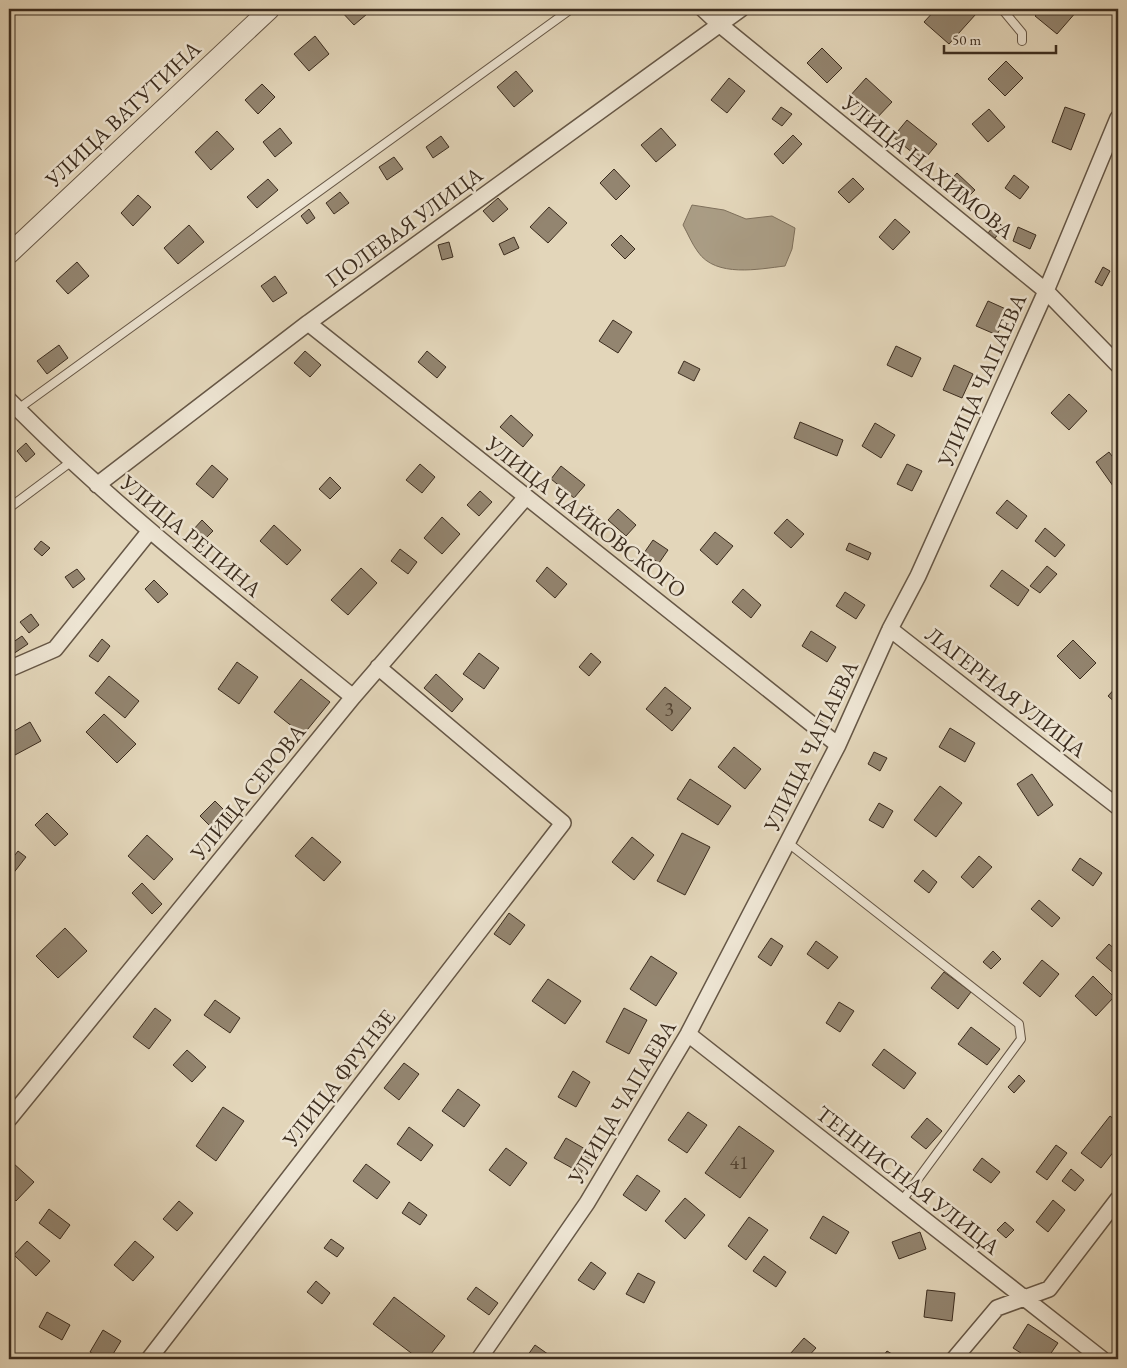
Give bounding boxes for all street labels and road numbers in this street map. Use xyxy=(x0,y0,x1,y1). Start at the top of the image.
street label: УЛИЦА ВАТУТИНА xyxy=(38,34,208,194)
street label: УЛИЦА НАХИМОВА xyxy=(835,88,1021,246)
street label: ПОЛЕВАЯ УЛИЦА xyxy=(319,160,489,294)
street label: УЛИЦА ЧАПАЕВА xyxy=(930,288,1034,472)
street label: УЛИЦА ЧАЙКОВСКОГО xyxy=(479,429,692,605)
street label: УЛИЦА РЕПИНА xyxy=(114,468,268,604)
street label: ЛАГЕРНАЯ УЛИЦА xyxy=(919,620,1093,765)
street label: УЛИЦА ЧАПАЕВА xyxy=(757,655,865,837)
street label: УЛИЦА СЕРОВА xyxy=(183,717,312,867)
street label: УЛИЦА ФРУНЗЕ xyxy=(276,1003,402,1153)
street label: УЛИЦА ЧАПАЕВА xyxy=(561,1014,683,1190)
street label: ТЕННИСНАЯ УЛИЦА xyxy=(810,1099,1007,1262)

